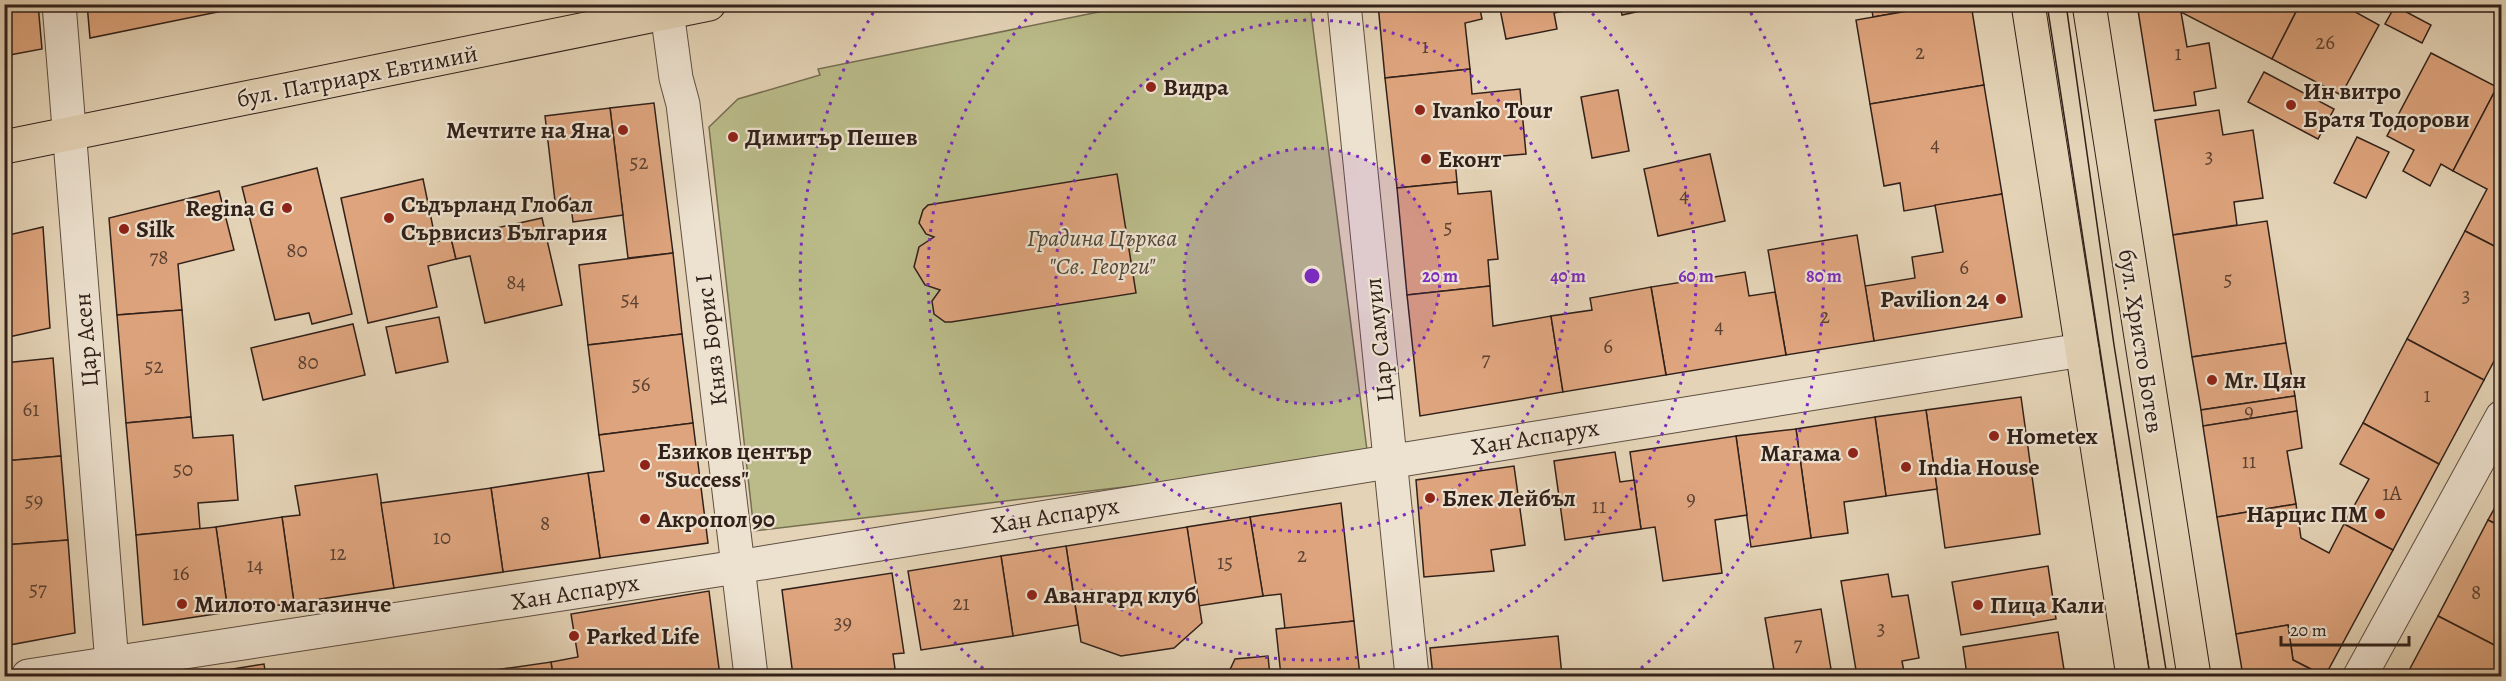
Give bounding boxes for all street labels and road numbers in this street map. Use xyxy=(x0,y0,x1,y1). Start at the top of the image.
street label: бул. Патриарх Евтимий xyxy=(234,37,480,115)
street label: бул. Христо Ботев xyxy=(2111,247,2171,435)
street label: Княз Борис I xyxy=(687,272,735,408)
street label: Цар Самуил xyxy=(1357,276,1401,404)
street label: Цар Асен xyxy=(66,292,106,388)
street label: Хан Аспарух xyxy=(1469,411,1601,463)
street label: Хан Аспарух xyxy=(989,489,1121,541)
street label: Хан Аспарух xyxy=(509,566,641,618)

